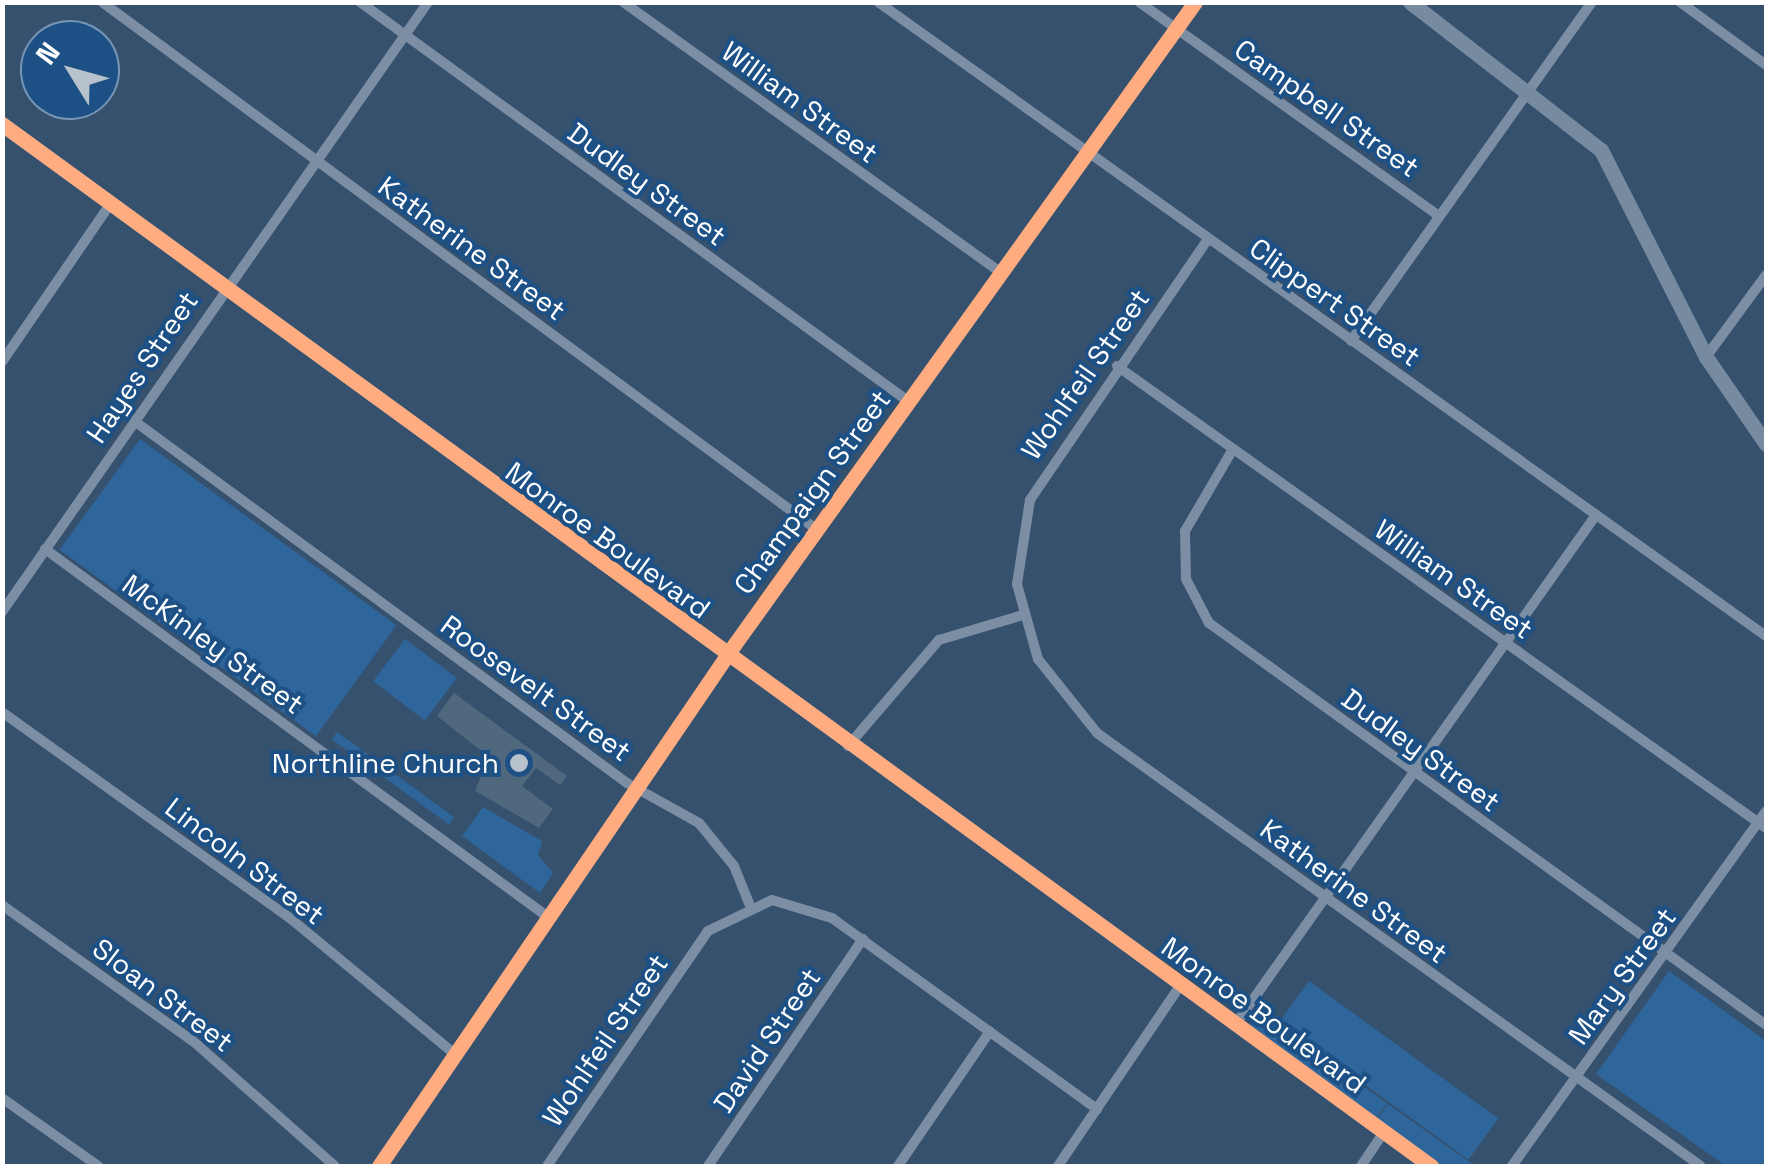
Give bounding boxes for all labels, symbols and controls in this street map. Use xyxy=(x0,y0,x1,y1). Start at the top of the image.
north arrow xyxy=(20,20,120,120)
street label: Campbell Street xyxy=(1228,32,1426,184)
street label: William Street xyxy=(715,34,885,170)
text: N xyxy=(28,35,68,71)
street label: Dudley Street xyxy=(561,115,733,253)
street label: Katherine Street xyxy=(372,169,572,327)
street label: Clippert Street xyxy=(1243,231,1427,373)
street label: Wohlfeil Street xyxy=(1014,282,1156,466)
street label: Hayes Street xyxy=(79,285,205,449)
street label: Champaign Street xyxy=(727,383,897,601)
street label: Monroe Boulevard xyxy=(499,455,717,625)
street label: William Street xyxy=(1369,512,1539,646)
street label: McKinley Street xyxy=(116,567,310,721)
street label: Roosevelt Street xyxy=(434,608,638,768)
street label: Dudley Street xyxy=(1335,681,1507,819)
place label: Northline Church xyxy=(272,746,499,780)
marker: Northline Church xyxy=(508,752,530,774)
street label: Lincoln Street xyxy=(159,790,331,932)
street label: Katherine Street xyxy=(1254,812,1454,970)
street label: Mary Street xyxy=(1561,901,1683,1051)
street label: Monroe Boulevard xyxy=(1155,930,1373,1100)
street label: Sloan Street xyxy=(86,931,240,1059)
street label: Wohlfeil Street xyxy=(535,948,675,1132)
street label: David Street xyxy=(706,962,828,1118)

